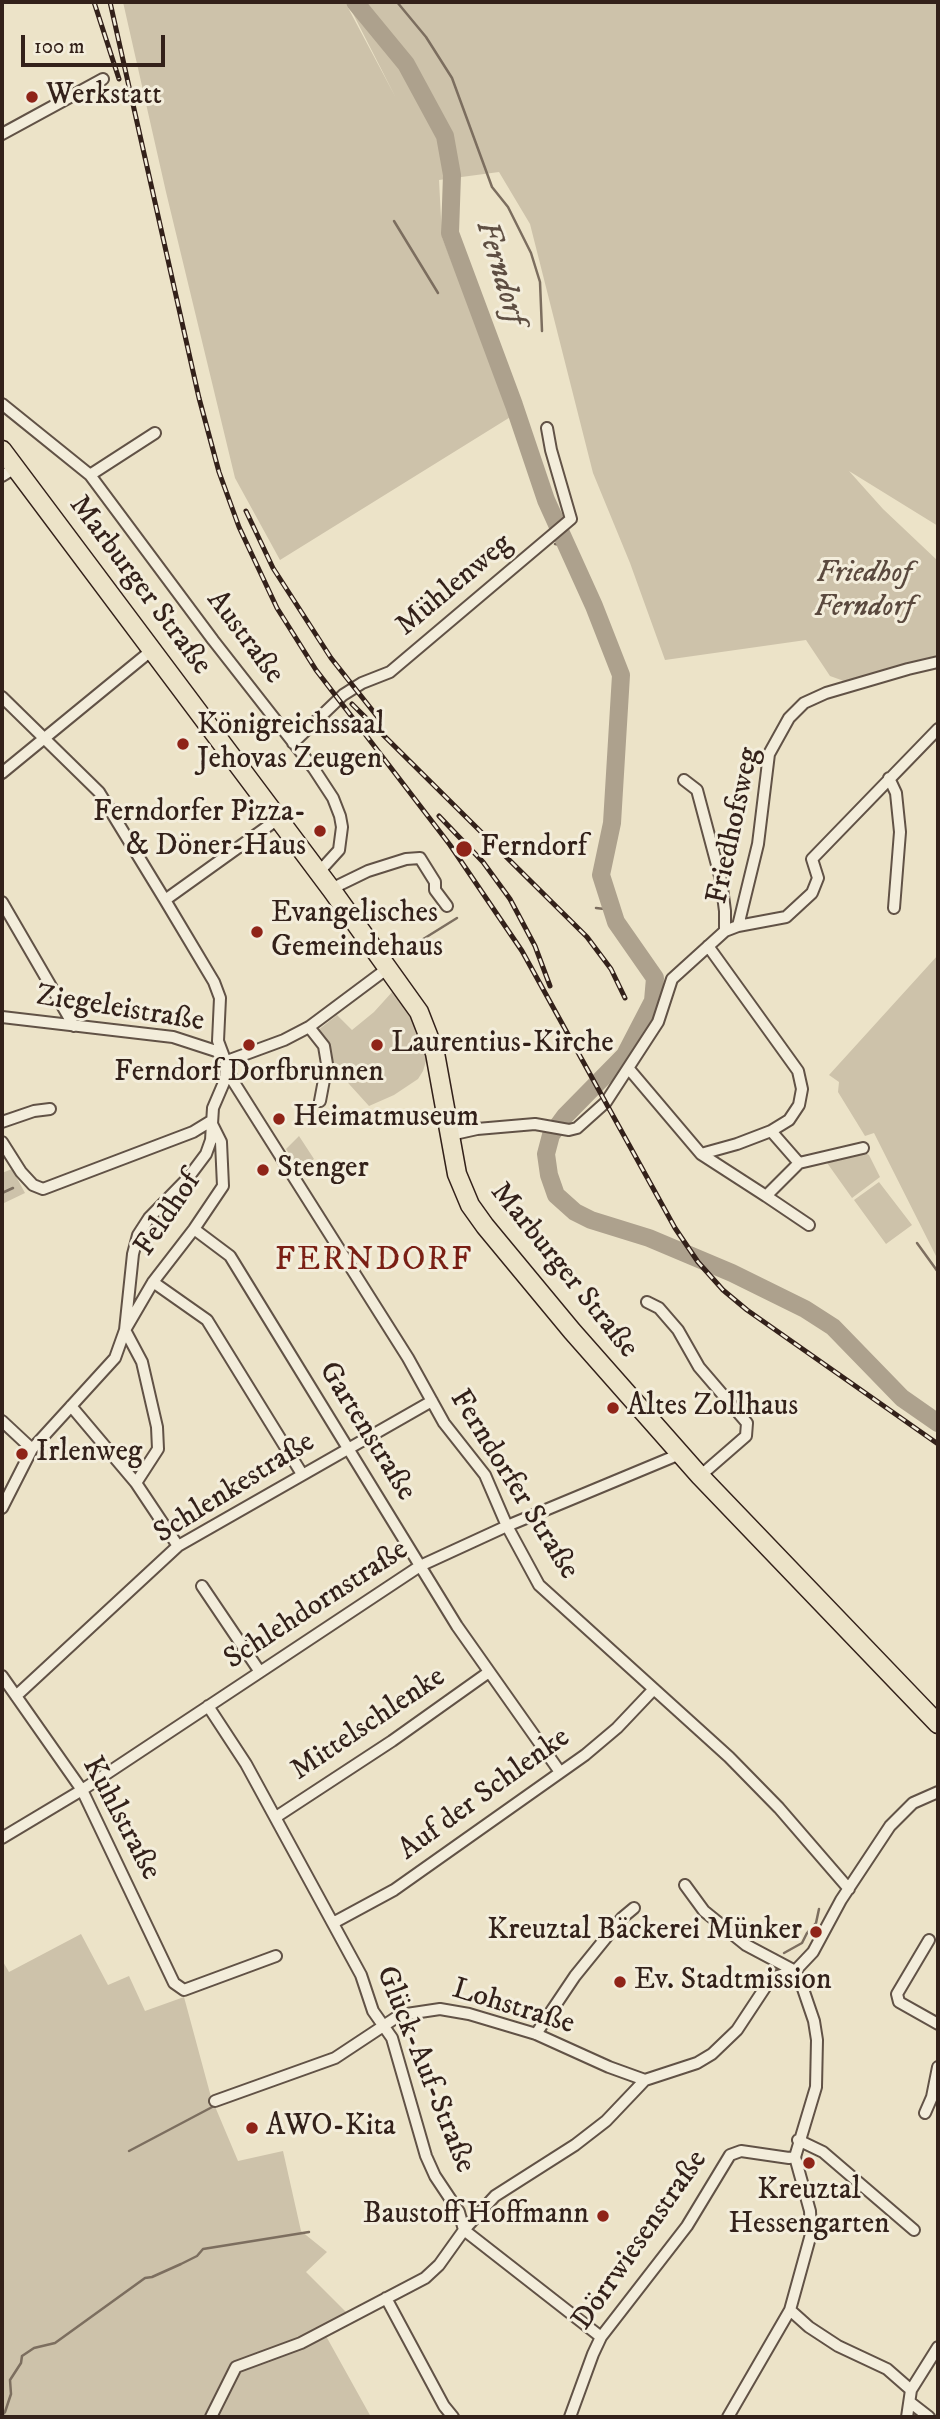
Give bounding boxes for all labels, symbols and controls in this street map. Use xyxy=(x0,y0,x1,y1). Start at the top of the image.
scale bar xyxy=(24,21,168,65)
text: 100 m xyxy=(34,34,85,60)
place label: Werkstatt xyxy=(46,79,162,115)
marker: Werkstatt xyxy=(24,89,40,105)
water label: Ferndorf xyxy=(465,216,533,330)
street label: Marburger Straße xyxy=(60,489,218,683)
street label: Mühlenweg xyxy=(390,527,520,645)
park label: Friedhof Ferndorf xyxy=(814,557,914,628)
street label: Austraße xyxy=(197,584,291,692)
place label: Königreichssaal Jehovas Zeugen xyxy=(197,709,385,780)
marker: Königreichssaal Jehovas Zeugen xyxy=(175,736,191,752)
street label: Friedhofsweg xyxy=(701,744,769,908)
place label: Ferndorfer Pizza- & Döner-Haus xyxy=(93,796,306,866)
marker: Ferndorfer Pizza- & Döner-Haus xyxy=(312,823,328,839)
place label: Ferndorf xyxy=(480,831,587,867)
marker: Ferndorf xyxy=(454,839,474,859)
place label: Evangelisches Gemeindehaus xyxy=(271,897,443,968)
marker: Evangelisches Gemeindehaus xyxy=(249,924,265,940)
street label: Ziegeleistraße xyxy=(33,979,207,1041)
place label: Laurentius-Kirche xyxy=(391,1027,614,1063)
marker: Ferndorf Dorfbrunnen xyxy=(241,1037,257,1053)
marker: Laurentius-Kirche xyxy=(369,1037,385,1053)
place label: Ferndorf Dorfbrunnen xyxy=(114,1056,384,1092)
place label: Heimatmuseum xyxy=(293,1101,479,1137)
marker: Heimatmuseum xyxy=(271,1111,287,1127)
place label: Stenger xyxy=(277,1152,369,1188)
marker: Stenger xyxy=(255,1162,271,1178)
street label: Feldhof xyxy=(128,1166,210,1264)
street label: Marburger Straße xyxy=(481,1176,645,1366)
district label: FERNDORF xyxy=(276,1242,472,1282)
street label: Gartenstraße xyxy=(309,1356,423,1508)
street label: Ferndorfer Straße xyxy=(440,1384,586,1586)
place label: Altes Zollhaus xyxy=(627,1390,798,1426)
marker: Altes Zollhaus xyxy=(605,1400,621,1416)
street label: Schlenkestraße xyxy=(148,1425,322,1553)
place label: Irlenweg xyxy=(36,1436,142,1472)
marker: Irlenweg xyxy=(14,1446,30,1462)
street label: Schlehdornstraße xyxy=(218,1533,416,1679)
street label: Mittelschlenke xyxy=(285,1660,453,1790)
street label: Auf der Schlenke xyxy=(392,1721,578,1869)
street label: Kuhlstraße xyxy=(73,1751,167,1887)
place label: Kreuztal Bäckerei Münker xyxy=(487,1914,802,1950)
marker: Kreuztal Bäckerei Münker xyxy=(808,1924,824,1940)
street label: Glück-Auf-Straße xyxy=(366,1962,482,2178)
place label: Ev. Stadtmission xyxy=(634,1964,832,2000)
street label: Lohstraße xyxy=(448,1972,578,2044)
marker: Ev. Stadtmission xyxy=(612,1974,628,1990)
place label: AWO-Kita xyxy=(266,2110,396,2146)
marker: AWO-Kita xyxy=(244,2120,260,2136)
street label: Dörrwiesenstraße xyxy=(566,2144,716,2338)
marker: Kreuztal Hessengarten xyxy=(801,2155,817,2171)
place label: Kreuztal Hessengarten xyxy=(728,2174,890,2244)
place label: Baustoff Hoffmann xyxy=(363,2198,589,2234)
marker: Baustoff Hoffmann xyxy=(595,2208,611,2224)

